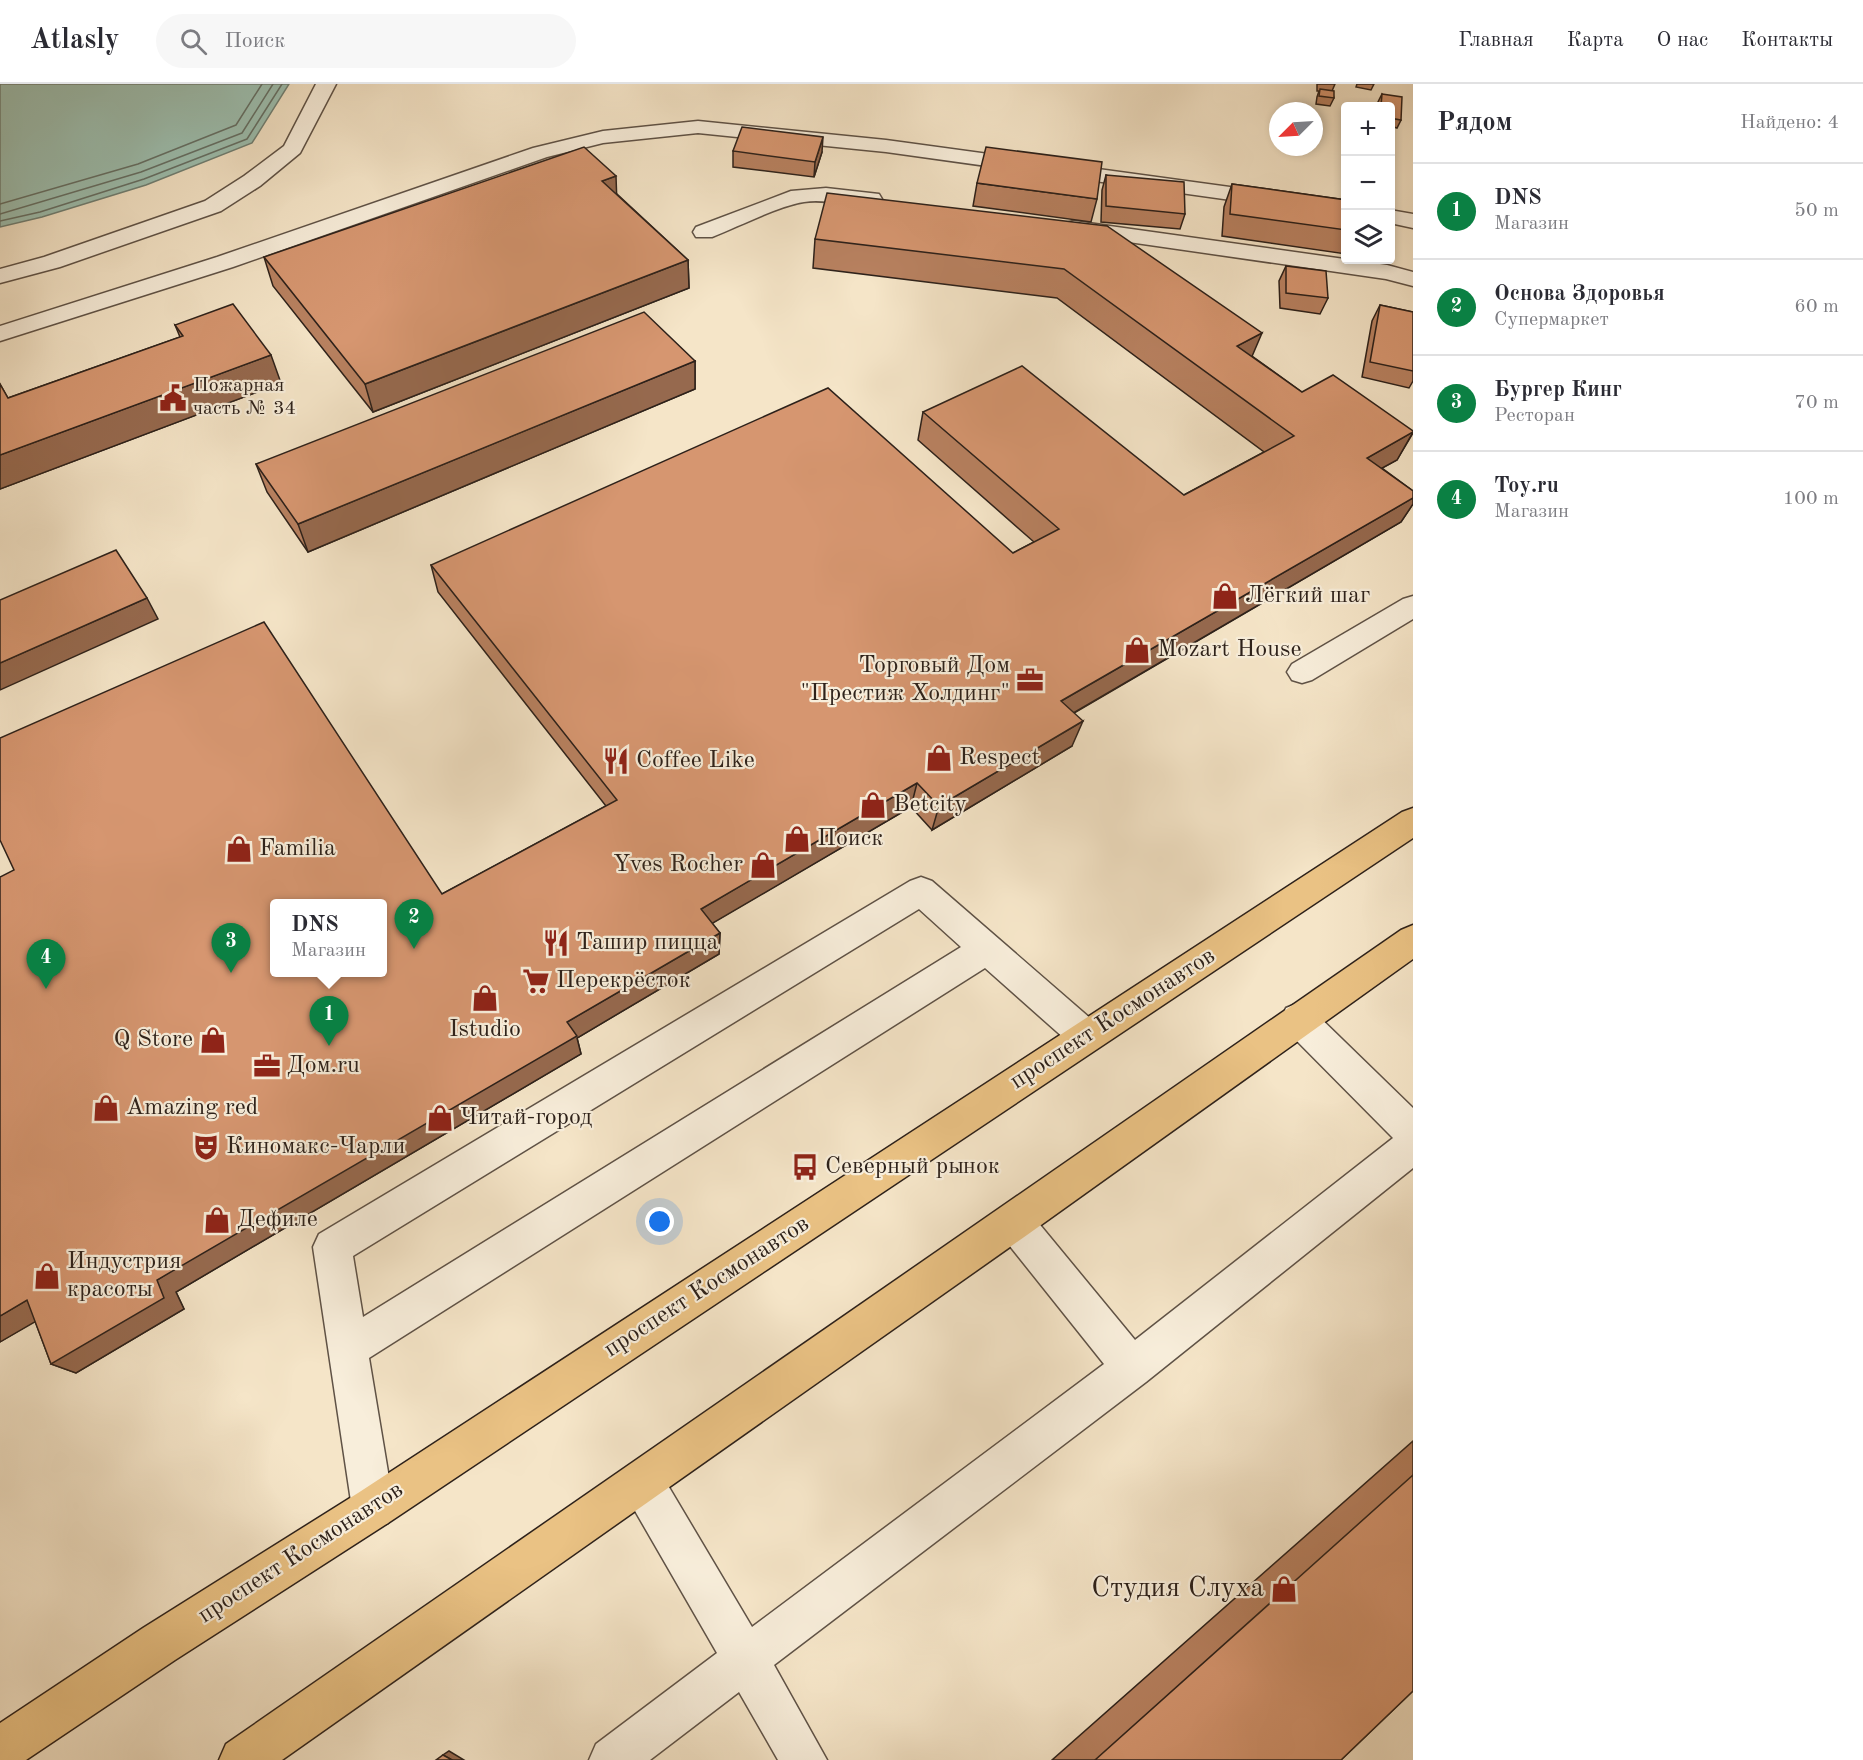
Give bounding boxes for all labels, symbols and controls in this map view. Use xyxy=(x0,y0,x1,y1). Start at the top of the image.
search box xyxy=(156,14,576,68)
icon: search xyxy=(177,25,210,58)
text: Atlasly xyxy=(30,27,120,55)
text: Поиск xyxy=(225,30,285,52)
text: Главная xyxy=(1458,30,1534,51)
text: Карта xyxy=(1567,30,1624,51)
text: О нас xyxy=(1657,30,1708,51)
text: Контакты xyxy=(1741,30,1833,51)
north arrow xyxy=(1269,102,1323,156)
map controls xyxy=(1341,102,1395,264)
button: + xyxy=(1341,102,1395,156)
text: Рядом xyxy=(1437,110,1512,136)
text: Найдено: 4 xyxy=(1740,113,1839,133)
button: − xyxy=(1341,156,1395,210)
text: DNS xyxy=(1494,187,1542,209)
text: 1 xyxy=(1451,201,1462,221)
text: 50 m xyxy=(1794,201,1839,221)
button: layers xyxy=(1341,210,1395,264)
text: Магазин xyxy=(1494,214,1569,234)
text: Основа Здоровья xyxy=(1494,283,1665,305)
text: 2 xyxy=(1451,297,1462,317)
text: 60 m xyxy=(1794,297,1839,317)
text: Супермаркет xyxy=(1494,310,1609,330)
place label: Пожарная часть № 34 xyxy=(193,376,296,419)
text: Бургер Кинг xyxy=(1494,379,1622,401)
public building icon: Пожарная часть № 34 xyxy=(158,383,188,413)
text: 3 xyxy=(1451,393,1462,413)
text: 70 m xyxy=(1794,393,1839,413)
text: Ресторан xyxy=(1494,406,1575,426)
text: Toy.ru xyxy=(1494,475,1559,497)
text: 4 xyxy=(1451,489,1462,509)
text: 100 m xyxy=(1783,489,1839,509)
text: Магазин xyxy=(1494,502,1569,522)
shop icon: Лёгкий шаг xyxy=(1210,581,1240,611)
place label: Лёгкий шаг xyxy=(1245,584,1370,608)
shop icon: Mozart House xyxy=(1122,635,1152,665)
place label: Mozart House xyxy=(1157,638,1301,662)
place label: Торговый Дом "Престиж Холдинг" xyxy=(800,654,1010,706)
office icon: Торговый Дом "Престиж Холдинг" xyxy=(1015,665,1045,695)
shop icon: Respect xyxy=(924,743,954,773)
restaurant icon: Coffee Like xyxy=(601,746,631,776)
place label: Respect xyxy=(959,746,1040,770)
place label: Coffee Like xyxy=(636,749,755,773)
shop icon: Betcity xyxy=(858,790,888,820)
place label: Betcity xyxy=(893,793,967,817)
shop icon: Поиск xyxy=(782,824,812,854)
place label: Поиск xyxy=(817,827,883,851)
shop icon: Familia xyxy=(224,834,254,864)
place label: Familia xyxy=(259,837,336,861)
shop icon: Yves Rocher xyxy=(748,850,778,880)
place label: Yves Rocher xyxy=(613,853,743,877)
popup xyxy=(270,899,387,977)
pin: 2 xyxy=(394,900,434,949)
text: DNS xyxy=(291,914,339,936)
pin: 3 xyxy=(212,924,250,973)
restaurant icon: Ташир пицца xyxy=(541,928,571,958)
place label: Ташир пицца xyxy=(576,931,718,955)
pin: 4 xyxy=(26,940,66,989)
text: Магазин xyxy=(291,941,366,961)
street label: проспект Космонавтов xyxy=(1006,944,1220,1094)
supermarket icon: Перекрёсток xyxy=(521,966,551,996)
place label: Перекрёсток xyxy=(556,969,691,993)
shop icon: Istudio xyxy=(470,983,500,1013)
pin: 1 xyxy=(310,996,348,1046)
place label: Istudio xyxy=(449,1018,521,1042)
shop icon: Q Store xyxy=(198,1025,228,1055)
place label: Q Store xyxy=(113,1028,193,1052)
office icon: Дом.ru xyxy=(252,1051,282,1081)
place label: Дом.ru xyxy=(287,1054,360,1078)
shop icon: Amazing red xyxy=(91,1093,121,1123)
place label: Amazing red xyxy=(126,1096,258,1120)
shop icon: Читай-город xyxy=(425,1103,455,1133)
place label: Читай-город xyxy=(460,1106,592,1130)
theatre icon: Киномакс-Чарли xyxy=(191,1132,221,1162)
place label: Киномакс-Чарли xyxy=(226,1135,405,1159)
bus stop icon: Северный рынок xyxy=(790,1152,820,1182)
place label: Северный рынок xyxy=(825,1155,1000,1179)
shop icon: Дефиле xyxy=(202,1205,232,1235)
your location xyxy=(645,1207,674,1236)
place label: Дефиле xyxy=(237,1208,318,1232)
street label: проспект Космонавтов xyxy=(600,1212,814,1362)
place label: Индустрия красоты xyxy=(67,1250,182,1302)
shop icon: Индустрия красоты xyxy=(32,1261,62,1291)
street label: проспект Космонавтов xyxy=(194,1478,408,1628)
shop icon: Студия Слуха xyxy=(1269,1574,1299,1604)
place label: Студия Слуха xyxy=(1091,1575,1264,1603)

